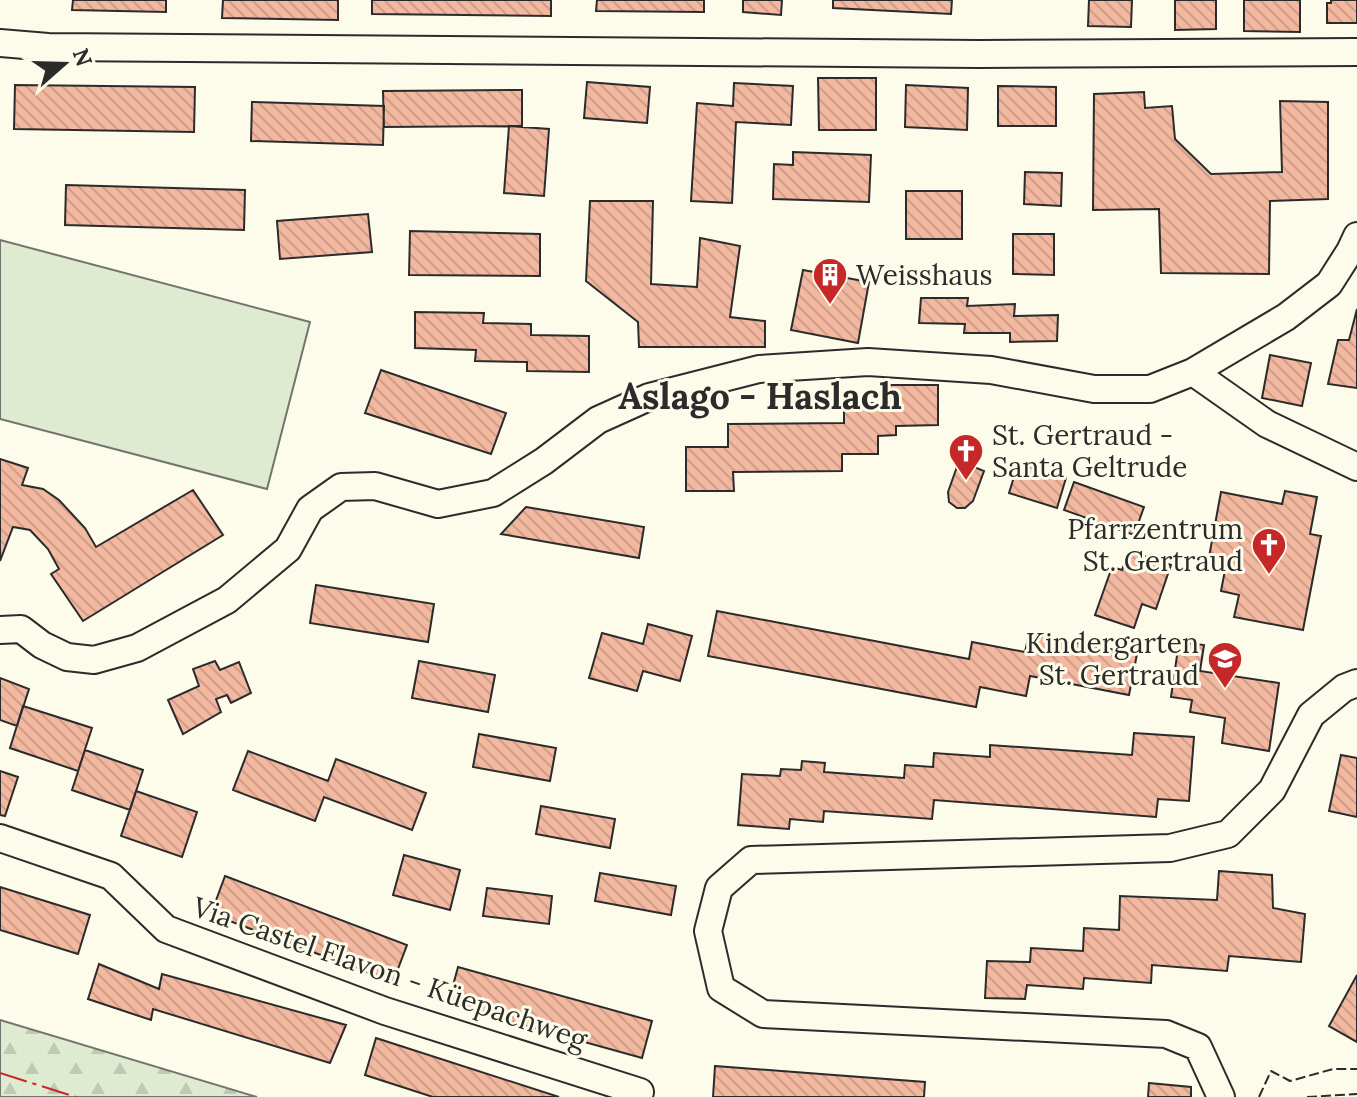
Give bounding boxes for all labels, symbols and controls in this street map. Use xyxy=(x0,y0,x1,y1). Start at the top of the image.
north arrow xyxy=(24,24,104,104)
text: N xyxy=(67,44,99,70)
building icon: Weisshaus xyxy=(811,256,849,306)
place label: Weisshaus xyxy=(856,257,992,293)
district label: Aslago - Haslach xyxy=(618,373,902,419)
place label: St. Gertraud - Santa Geltrude xyxy=(992,417,1187,485)
church icon: St. Gertraud - Santa Geltrude xyxy=(947,432,985,482)
place label: Pfarrzentrum St. Gertraud xyxy=(1067,511,1243,579)
church icon: Pfarrzentrum St. Gertraud xyxy=(1250,526,1288,576)
place label: Kindergarten St. Gertraud xyxy=(1026,625,1199,693)
school or university icon: Kindergarten St. Gertraud xyxy=(1206,640,1244,690)
street label: Via Castel Flavon - Küepachweg xyxy=(187,888,592,1058)

